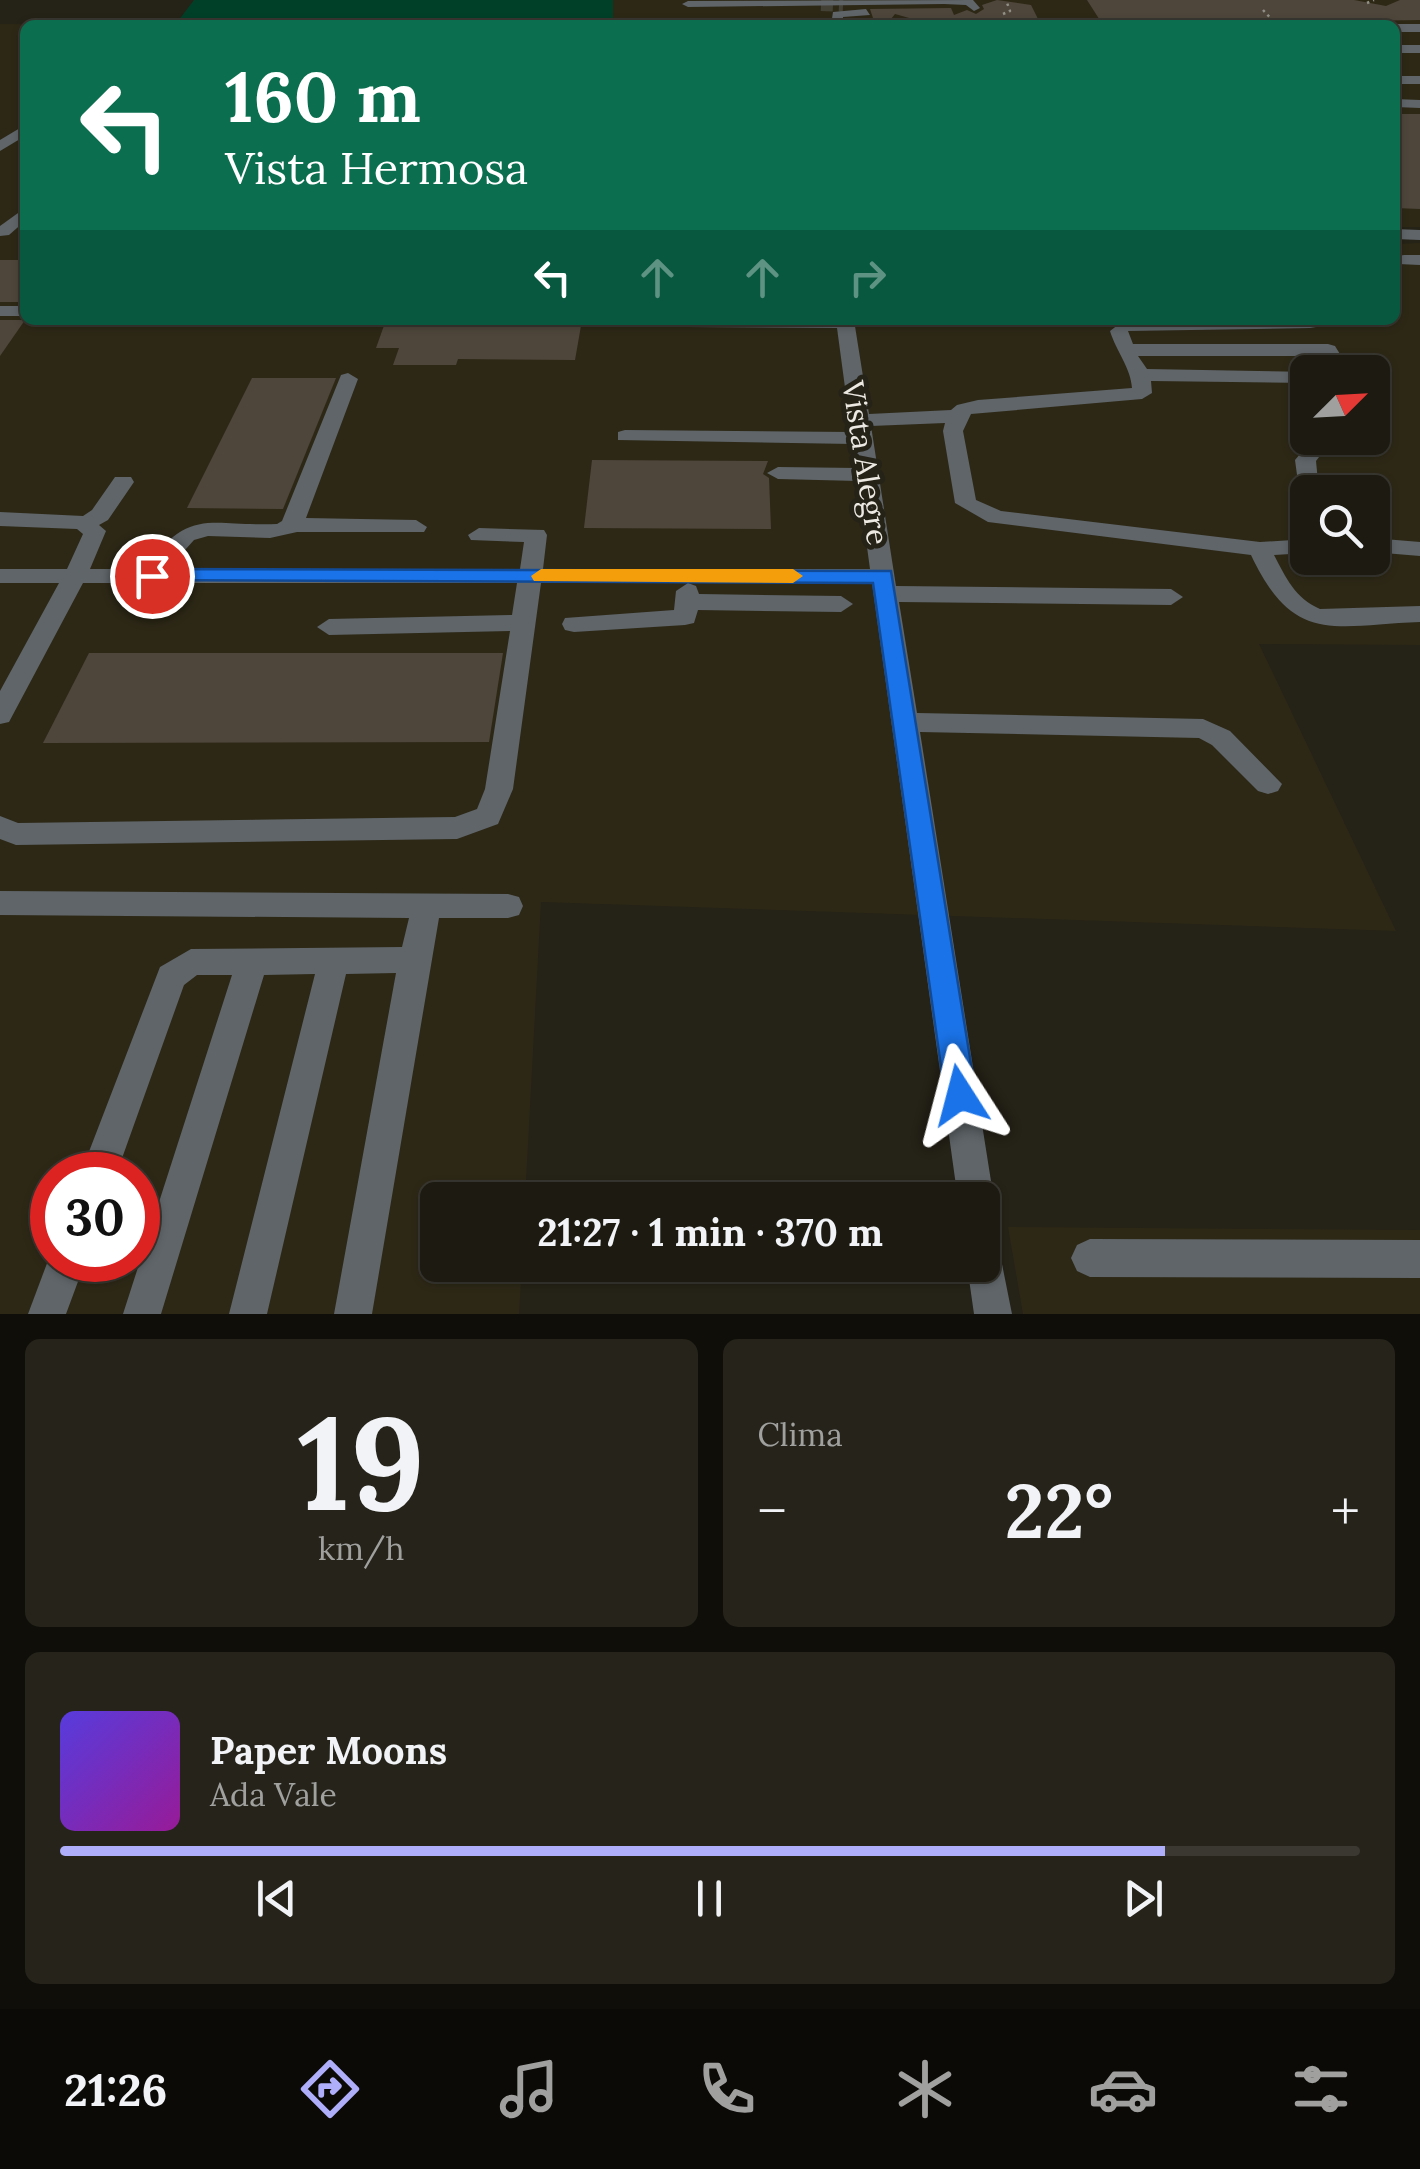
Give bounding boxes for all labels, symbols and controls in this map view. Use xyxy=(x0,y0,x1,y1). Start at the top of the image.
text: 160 m xyxy=(225,52,421,141)
icon: left xyxy=(60,60,190,190)
text: Vista Hermosa xyxy=(225,139,528,196)
icon: left xyxy=(525,250,580,305)
icon: ahead xyxy=(630,250,685,305)
icon: ahead xyxy=(735,250,790,305)
icon: right xyxy=(840,250,895,305)
north arrow xyxy=(1290,355,1390,455)
map controls xyxy=(1290,355,1390,575)
street label: Vista Alegre xyxy=(833,377,898,548)
button: search xyxy=(1290,475,1390,575)
pin xyxy=(110,534,195,619)
icon: arrive xyxy=(125,549,180,604)
position arrow xyxy=(908,1043,1012,1147)
speed limit sign: 30 xyxy=(30,1152,160,1282)
text: 21:27 · 1 min · 370 m xyxy=(537,1208,883,1256)
text: 19 xyxy=(297,1379,425,1546)
text: Clima xyxy=(758,1414,843,1455)
text: 22° xyxy=(1004,1463,1113,1559)
text: − xyxy=(758,1476,787,1546)
text: + xyxy=(1331,1476,1360,1546)
text: km/h xyxy=(318,1528,404,1569)
text: Paper Moons xyxy=(210,1726,447,1774)
text: Ada Vale xyxy=(210,1774,337,1815)
icon: previous xyxy=(249,1871,304,1926)
icon: pause xyxy=(682,1871,737,1926)
icon: next xyxy=(1116,1871,1171,1926)
icon: directions xyxy=(295,2054,365,2124)
icon: music xyxy=(494,2054,564,2124)
icon: phone xyxy=(692,2054,762,2124)
icon: climate xyxy=(890,2054,960,2124)
icon: car xyxy=(1088,2054,1158,2124)
icon: filters xyxy=(1286,2054,1356,2124)
text: 21:26 xyxy=(64,2061,167,2118)

